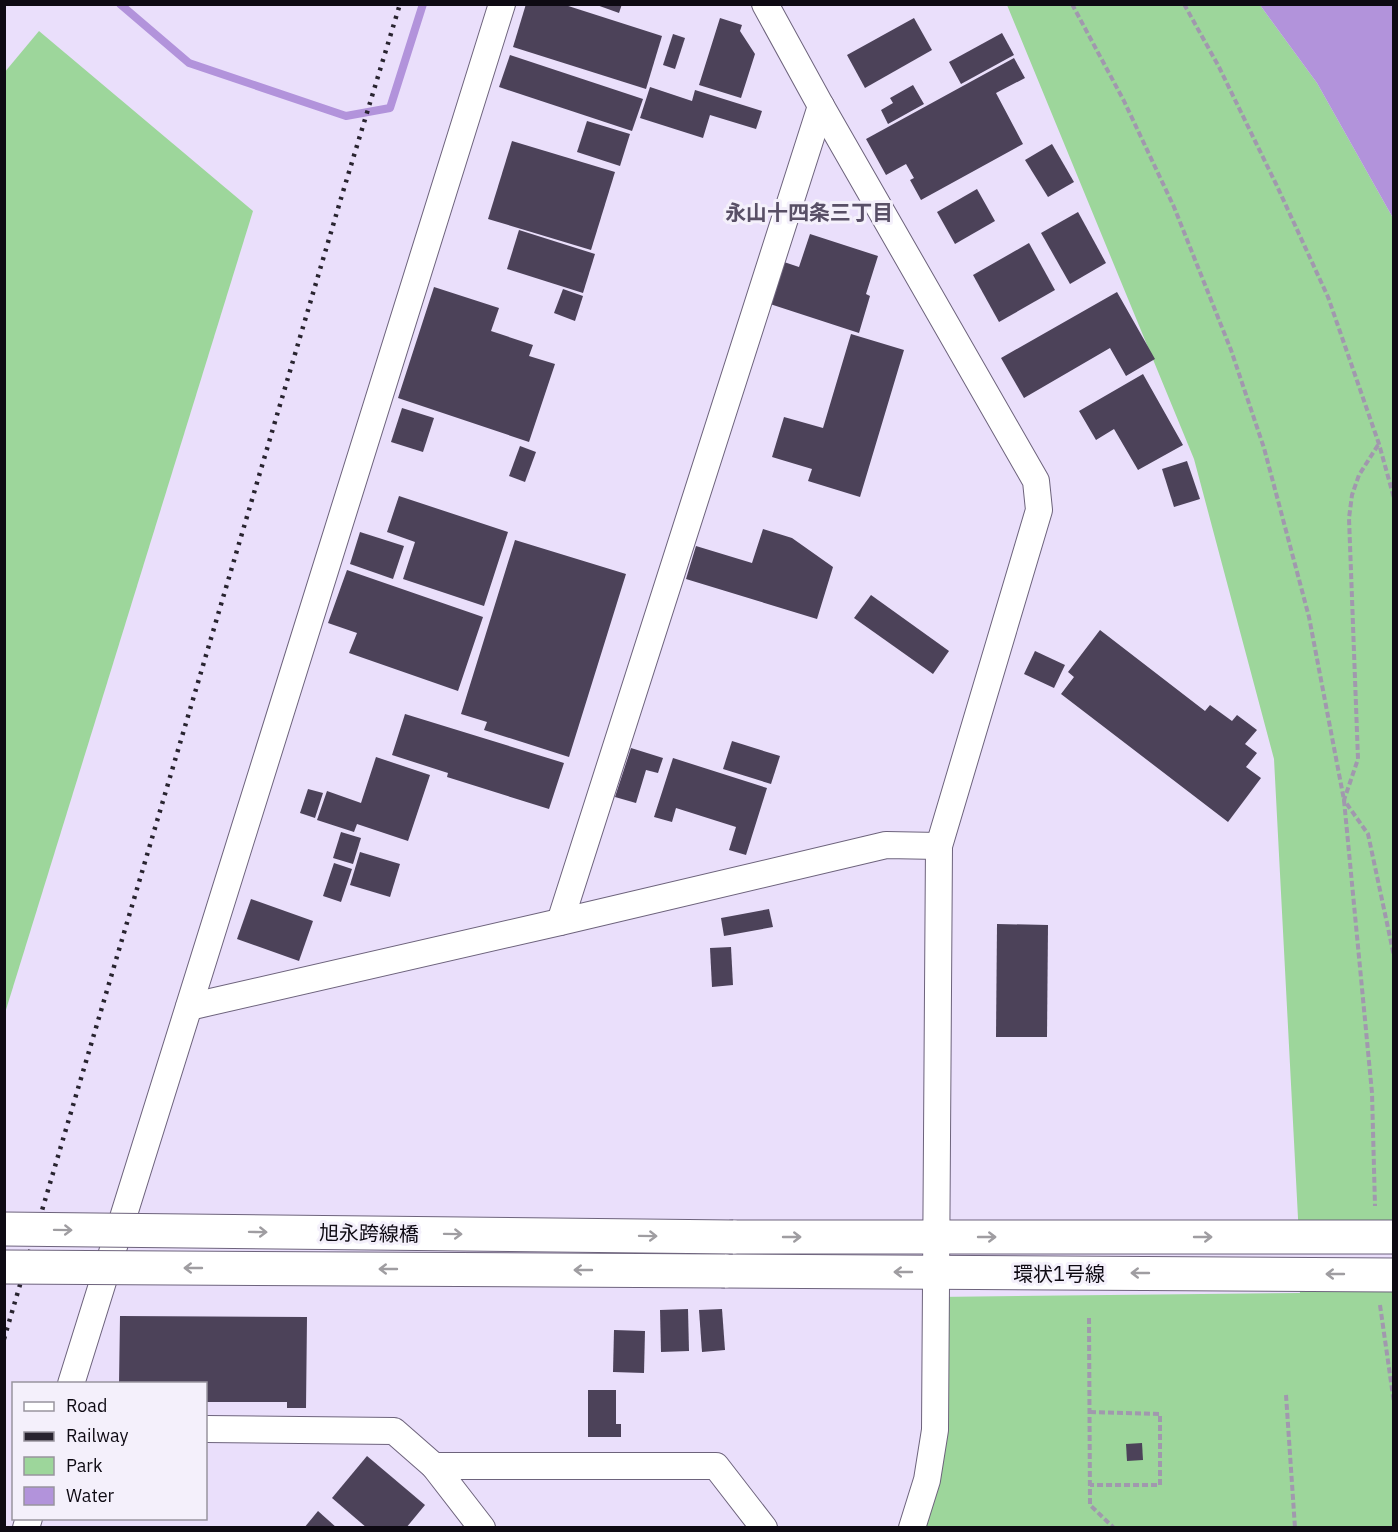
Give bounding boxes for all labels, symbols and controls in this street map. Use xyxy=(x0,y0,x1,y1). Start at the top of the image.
district label: 永山十四条三丁目 xyxy=(725,198,893,226)
street label: 旭永跨線橋 xyxy=(319,1219,419,1247)
one-way arrow xyxy=(52,1224,72,1235)
one-way arrow xyxy=(247,1226,267,1238)
one-way arrow xyxy=(442,1228,462,1240)
one-way arrow xyxy=(637,1231,657,1242)
one-way arrow xyxy=(781,1231,801,1243)
one-way arrow xyxy=(976,1231,996,1243)
one-way arrow xyxy=(1192,1231,1212,1243)
street label: 環状1号線 xyxy=(1013,1260,1105,1287)
one-way arrow xyxy=(183,1262,203,1274)
one-way arrow xyxy=(378,1263,398,1275)
one-way arrow xyxy=(573,1264,593,1276)
one-way arrow xyxy=(894,1266,914,1278)
one-way arrow xyxy=(1131,1267,1151,1279)
one-way arrow xyxy=(1326,1268,1346,1280)
legend xyxy=(12,1382,207,1520)
text: Road xyxy=(66,1394,107,1417)
text: Railway xyxy=(66,1424,128,1447)
text: Park xyxy=(66,1454,103,1477)
text: Water xyxy=(66,1484,115,1507)

